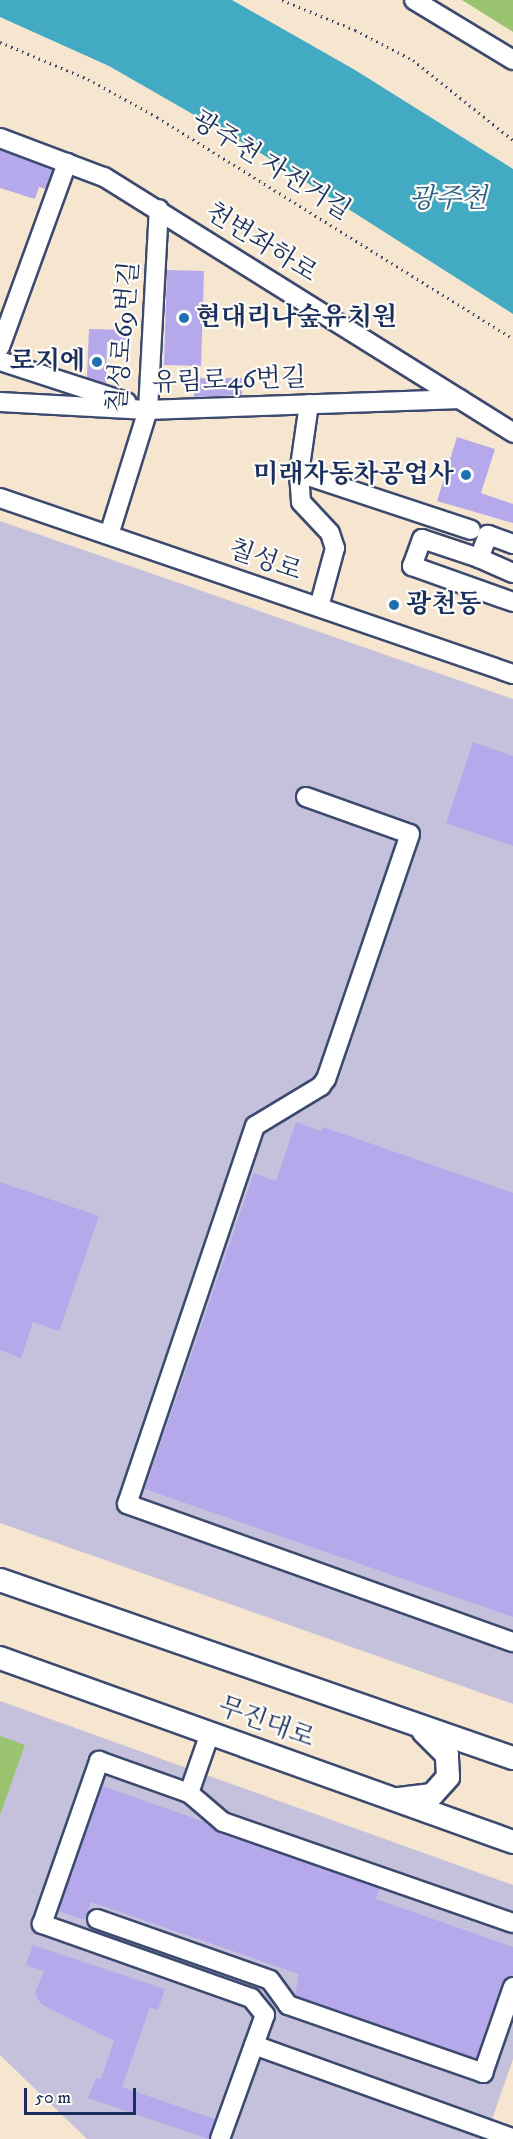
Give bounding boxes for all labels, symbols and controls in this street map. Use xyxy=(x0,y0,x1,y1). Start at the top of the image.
street label: 광주천 자전거길 xyxy=(186,105,356,227)
water label: 광주천 xyxy=(409,184,487,216)
street label: 천변좌하로 xyxy=(199,196,323,290)
street label: 칠성로69번길 xyxy=(102,260,146,414)
place label: 현대리나숲유치원 xyxy=(196,302,397,334)
marker: 현대리나숲유치원 xyxy=(177,311,191,325)
place label: 로지에 xyxy=(10,346,85,378)
marker: 로지에 xyxy=(90,355,104,369)
street label: 유림로46번길 xyxy=(151,363,307,399)
place label: 미래자동차공업사 xyxy=(253,459,454,491)
marker: 미래자동차공업사 xyxy=(459,468,473,482)
street label: 칠성로 xyxy=(224,534,306,588)
place label: 광천동 xyxy=(406,589,481,621)
marker: 광천동 xyxy=(387,598,401,612)
street label: 무진대로 xyxy=(213,1691,319,1755)
scale bar xyxy=(27,2076,140,2114)
text: 50 m xyxy=(35,2087,71,2109)

